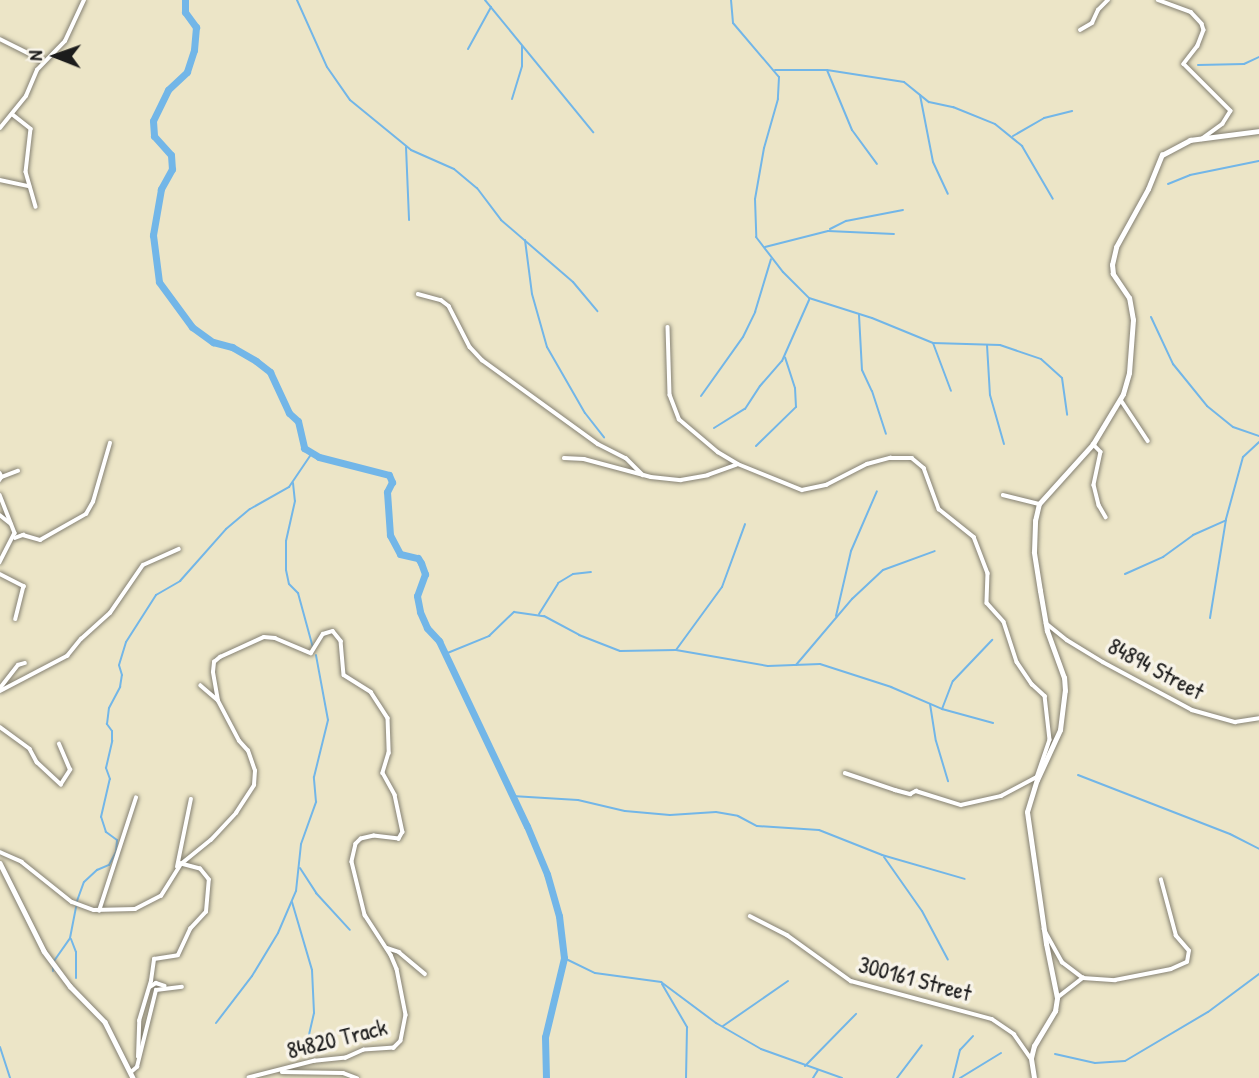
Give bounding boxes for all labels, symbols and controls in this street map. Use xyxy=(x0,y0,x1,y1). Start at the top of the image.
north arrow xyxy=(21,21,91,91)
text: N xyxy=(22,50,48,61)
street label: 84894 Street xyxy=(1103,632,1209,706)
street label: 300161 Street xyxy=(856,951,974,1007)
street label: 84820 Track xyxy=(284,1013,390,1065)

